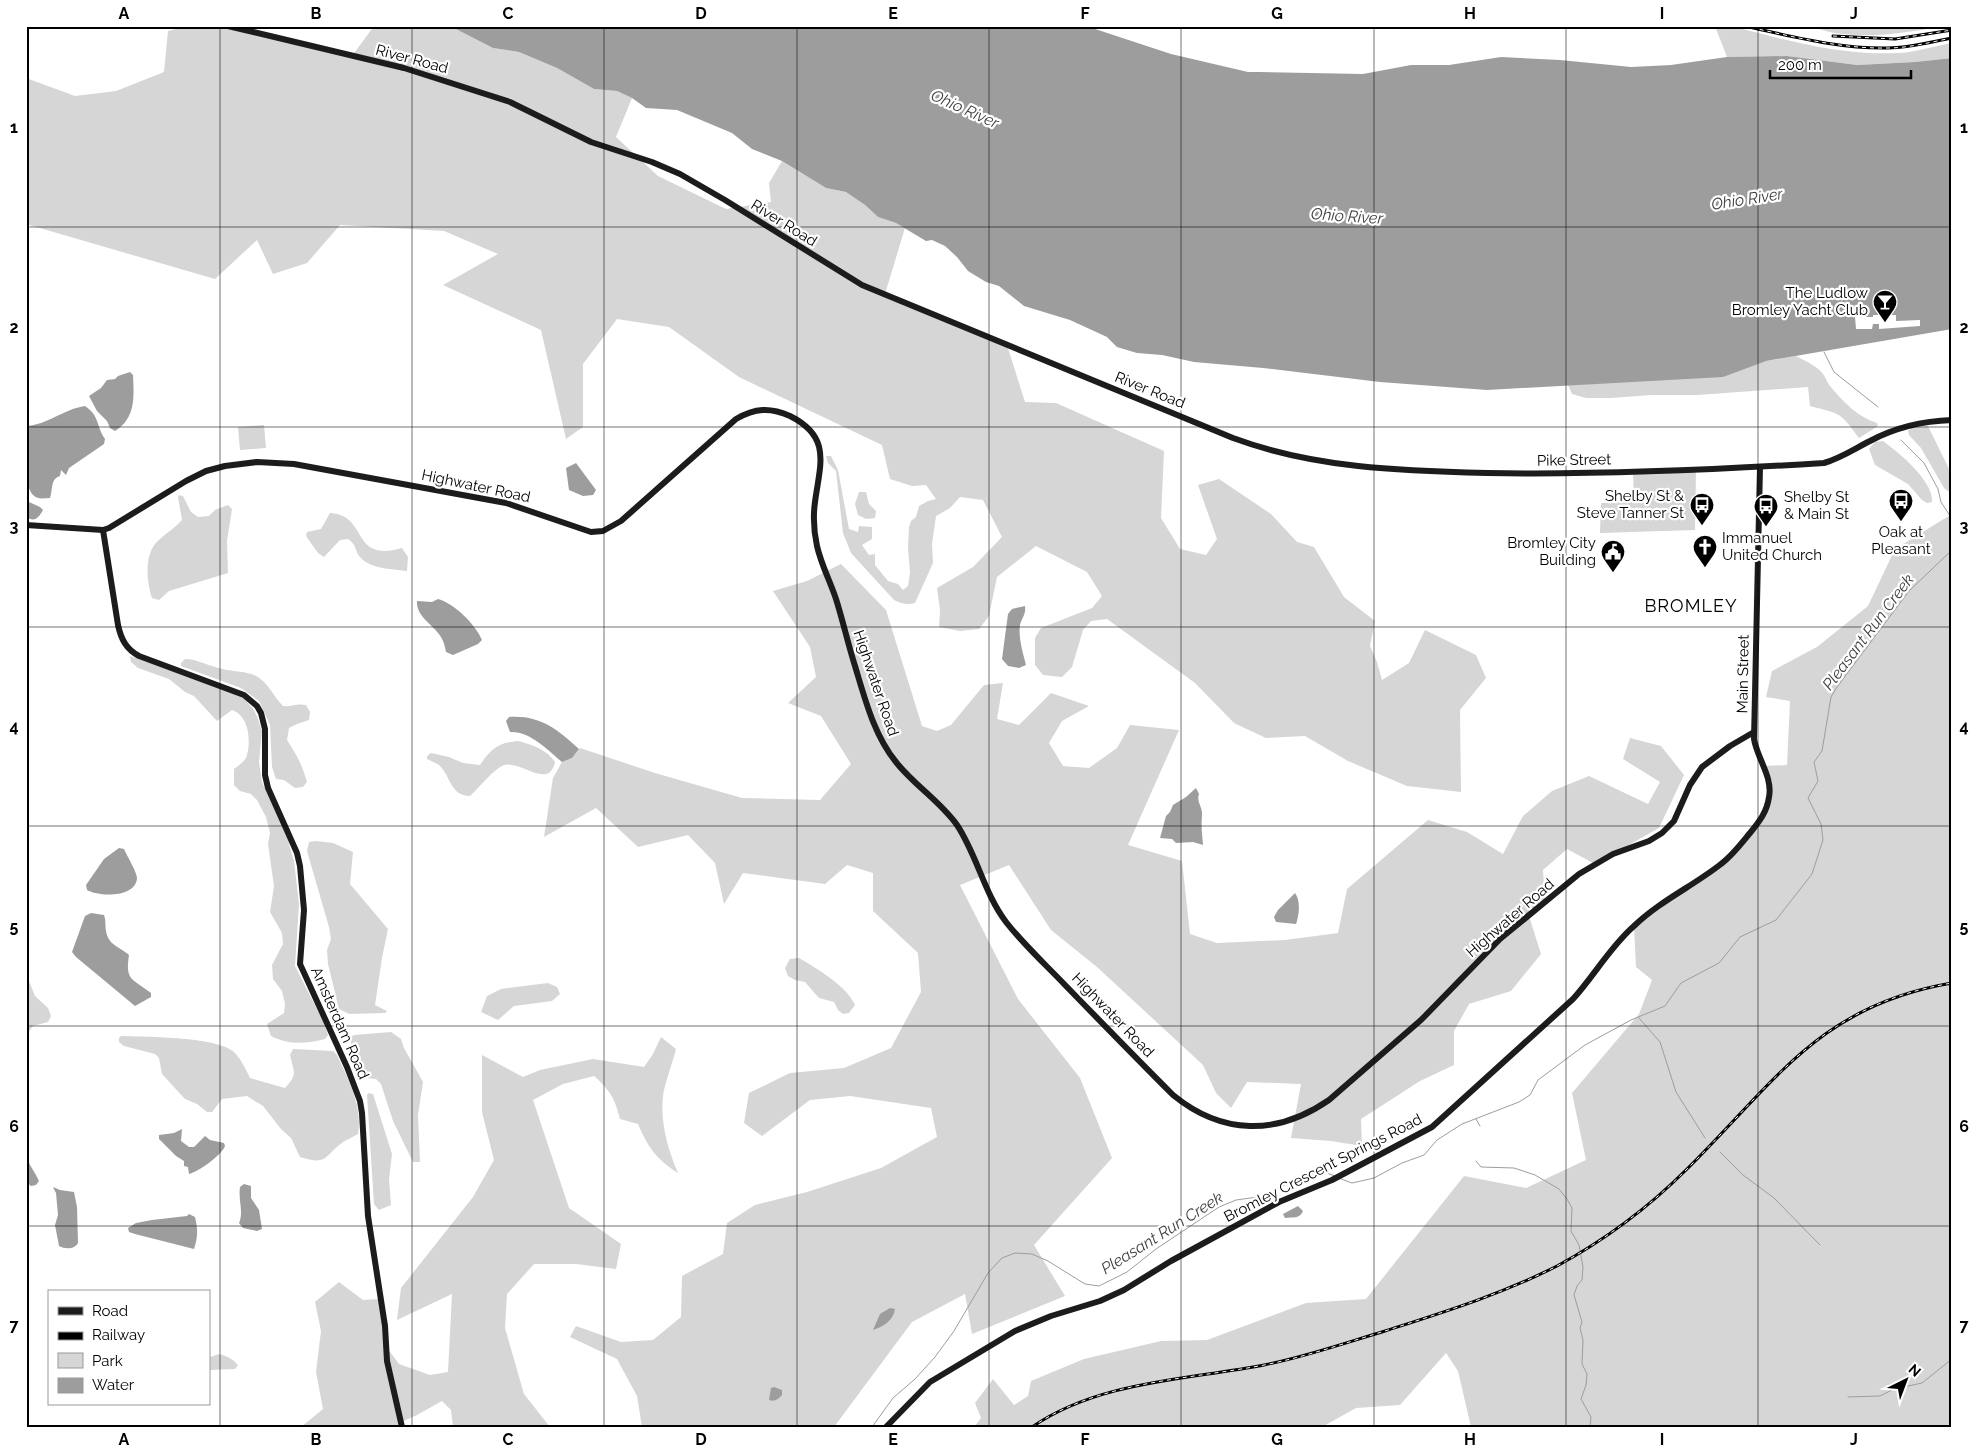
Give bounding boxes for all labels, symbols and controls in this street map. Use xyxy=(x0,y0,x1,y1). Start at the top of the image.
text: A xyxy=(119,4,130,23)
text: B xyxy=(311,4,322,23)
text: C xyxy=(503,4,514,23)
text: D xyxy=(695,4,707,23)
text: E xyxy=(888,4,898,23)
text: F xyxy=(1080,4,1090,23)
text: G xyxy=(1271,4,1283,23)
text: H xyxy=(1464,4,1476,23)
text: I xyxy=(1660,4,1664,23)
text: J xyxy=(1850,4,1858,23)
street label: River Road xyxy=(374,41,450,77)
scale bar xyxy=(1770,48,1912,80)
text: 200 m xyxy=(1778,56,1822,74)
water label: Ohio River xyxy=(928,86,1002,133)
text: 1 xyxy=(10,118,18,137)
text: 1 xyxy=(1960,118,1968,137)
water label: Ohio River xyxy=(1710,184,1785,214)
street label: River Road xyxy=(748,196,820,250)
water label: Ohio River xyxy=(1310,204,1384,228)
place label: The Ludlow Bromley Yacht Club xyxy=(1732,284,1868,319)
bar icon: The Ludlow Bromley Yacht Club xyxy=(1872,289,1898,323)
text: 2 xyxy=(9,318,19,337)
text: 2 xyxy=(1959,318,1969,337)
street label: River Road xyxy=(1112,368,1188,412)
street label: Pike Street xyxy=(1537,450,1611,470)
street label: Highwater Road xyxy=(420,466,532,506)
place label: Shelby St & Steve Tanner St xyxy=(1577,487,1684,522)
place label: Shelby St & Main St xyxy=(1784,488,1849,523)
bus stop icon: Oak at Pleasant xyxy=(1888,488,1914,522)
bus stop icon: Shelby St & Steve Tanner St xyxy=(1689,492,1715,526)
bus stop icon: Shelby St & Main St xyxy=(1753,493,1779,527)
text: 3 xyxy=(10,517,19,536)
text: 3 xyxy=(1960,517,1969,536)
place label: Oak at Pleasant xyxy=(1871,523,1931,558)
place label: Immanuel United Church xyxy=(1722,529,1822,564)
place label: Bromley City Building xyxy=(1507,534,1596,569)
church icon: Immanuel United Church xyxy=(1692,534,1718,568)
public building icon: Bromley City Building xyxy=(1600,539,1626,573)
water label: Pleasant Run Creek xyxy=(1818,570,1918,694)
district label: BROMLEY xyxy=(1644,595,1738,616)
street label: Highwater Road xyxy=(849,628,903,738)
street label: Main Street xyxy=(1733,635,1753,713)
text: 4 xyxy=(9,717,19,736)
text: 4 xyxy=(1959,717,1969,736)
street label: Highwater Road xyxy=(1462,875,1558,961)
text: 5 xyxy=(10,917,19,936)
text: 5 xyxy=(1960,917,1969,936)
street label: Amsterdam Road xyxy=(307,964,373,1082)
street label: Highwater Road xyxy=(1068,969,1158,1061)
street label: Bromley Crescent Springs Road xyxy=(1221,1110,1425,1226)
text: 6 xyxy=(9,1117,19,1136)
text: 6 xyxy=(1959,1117,1969,1136)
water label: Pleasant Run Creek xyxy=(1097,1188,1227,1278)
legend xyxy=(48,1290,210,1406)
text: Road xyxy=(92,1302,128,1320)
text: 7 xyxy=(10,1316,19,1335)
text: 7 xyxy=(1960,1316,1969,1335)
text: Railway xyxy=(92,1326,145,1344)
text: Park xyxy=(92,1352,123,1370)
north arrow xyxy=(1880,1356,1930,1406)
text: N xyxy=(1905,1361,1924,1380)
text: Water xyxy=(92,1376,135,1394)
text: A xyxy=(119,1430,130,1449)
text: B xyxy=(311,1430,322,1449)
text: C xyxy=(503,1430,514,1449)
text: D xyxy=(695,1430,707,1449)
text: E xyxy=(888,1430,898,1449)
text: F xyxy=(1080,1430,1090,1449)
text: G xyxy=(1271,1430,1283,1449)
text: H xyxy=(1464,1430,1476,1449)
text: I xyxy=(1660,1430,1664,1449)
text: J xyxy=(1850,1430,1858,1449)

